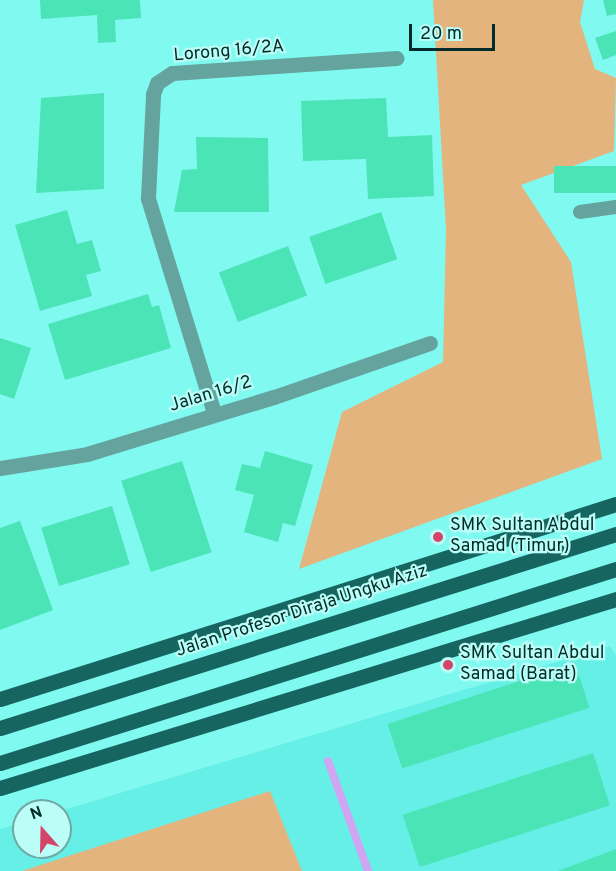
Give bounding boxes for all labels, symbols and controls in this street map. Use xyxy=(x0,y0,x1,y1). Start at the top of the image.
scale bar xyxy=(412,12,498,50)
text: 20 m xyxy=(420,23,462,46)
street label: Lorong 16/2A xyxy=(173,36,285,68)
street label: Jalan 16/2 xyxy=(167,372,255,418)
place label: SMK Sultan Abdul Samad (Timur) xyxy=(450,516,595,558)
marker: SMK Sultan Abdul Samad (Timur) xyxy=(431,530,445,544)
street label: Jalan Profesor Diraja Ungku Aziz xyxy=(173,561,431,663)
place label: SMK Sultan Abdul Samad (Barat) xyxy=(460,644,605,686)
marker: SMK Sultan Abdul Samad (Barat) xyxy=(441,658,455,672)
north arrow xyxy=(12,799,72,859)
text: N xyxy=(28,803,45,825)

